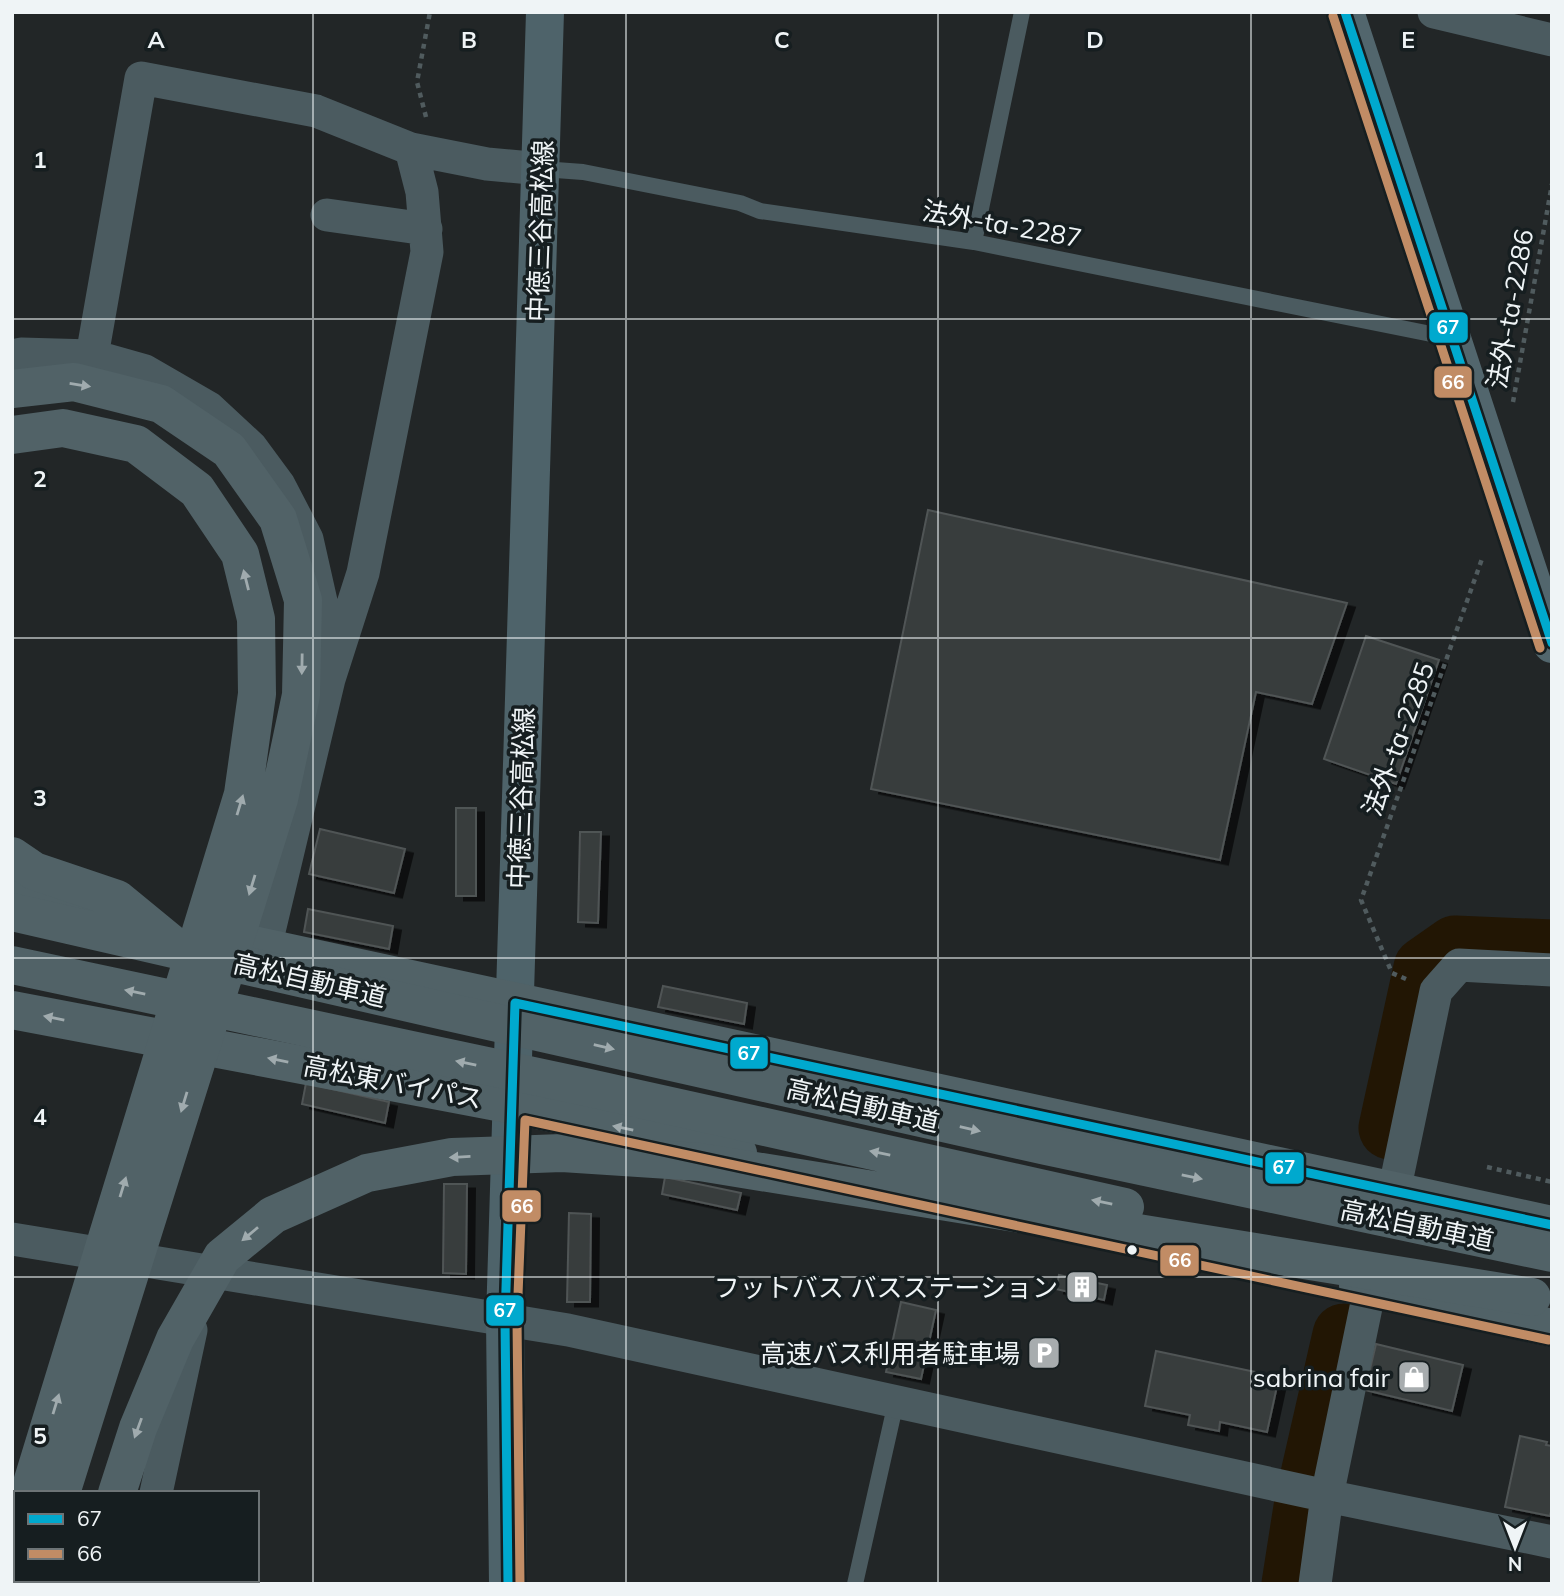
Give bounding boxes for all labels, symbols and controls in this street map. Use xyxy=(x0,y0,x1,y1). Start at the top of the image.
text: A xyxy=(147,25,165,54)
text: B xyxy=(461,25,477,54)
text: C xyxy=(774,25,790,54)
text: D xyxy=(1086,25,1104,54)
text: E xyxy=(1401,25,1415,54)
street label: 中徳三谷高松線 xyxy=(520,139,560,323)
text: 1 xyxy=(33,145,47,174)
street label: 法外-ta-2287 xyxy=(920,194,1084,254)
street label: 法外-ta-2286 xyxy=(1480,227,1540,391)
line badge: 67 xyxy=(1428,311,1469,344)
text: 67 xyxy=(1437,315,1459,339)
line badge: 66 xyxy=(1433,365,1473,399)
text: 66 xyxy=(1442,370,1464,394)
one-way arrow xyxy=(69,379,91,390)
text: 2 xyxy=(33,464,47,493)
one-way arrow xyxy=(240,569,251,591)
one-way arrow xyxy=(296,653,308,675)
street label: 法外-ta-2285 xyxy=(1355,658,1441,820)
street label: 中徳三谷高松線 xyxy=(501,706,541,890)
text: 3 xyxy=(33,783,47,812)
one-way arrow xyxy=(235,794,245,815)
one-way arrow xyxy=(246,874,256,895)
street label: 高松自動車道 xyxy=(230,946,390,1014)
one-way arrow xyxy=(124,987,146,998)
one-way arrow xyxy=(43,1012,65,1023)
line badge: 67 xyxy=(729,1036,769,1070)
text: 67 xyxy=(738,1041,760,1065)
one-way arrow xyxy=(593,1042,615,1053)
street label: 高松東バイパス xyxy=(301,1048,485,1116)
one-way arrow xyxy=(266,1054,288,1065)
one-way arrow xyxy=(455,1058,477,1069)
street label: 高松自動車道 xyxy=(783,1071,943,1139)
one-way arrow xyxy=(178,1091,188,1112)
text: 4 xyxy=(33,1102,47,1131)
one-way arrow xyxy=(612,1123,634,1134)
one-way arrow xyxy=(959,1123,981,1134)
one-way arrow xyxy=(869,1147,891,1158)
one-way arrow xyxy=(449,1151,471,1162)
line badge: 67 xyxy=(1264,1151,1305,1185)
text: 67 xyxy=(1273,1155,1295,1179)
one-way arrow xyxy=(1181,1171,1203,1182)
one-way arrow xyxy=(118,1176,128,1197)
line badge: 66 xyxy=(501,1189,542,1223)
street label: 高松自動車道 xyxy=(1337,1193,1497,1257)
text: 66 xyxy=(511,1194,533,1218)
one-way arrow xyxy=(1091,1196,1113,1207)
one-way arrow xyxy=(241,1226,259,1242)
unlabelled marker xyxy=(1125,1243,1139,1257)
line badge: 66 xyxy=(1159,1244,1200,1277)
text: 66 xyxy=(1169,1248,1191,1272)
building icon: フットバス バスステーション xyxy=(1063,1268,1101,1306)
place label: フットバス バスステーション xyxy=(714,1271,1058,1304)
line badge: 67 xyxy=(485,1294,525,1327)
text: 67 xyxy=(494,1298,516,1322)
parking icon: 高速バス利用者駐車場 xyxy=(1025,1334,1063,1372)
place label: 高速バス利用者駐車場 xyxy=(760,1337,1020,1370)
shop icon: sabrina fair xyxy=(1395,1358,1433,1396)
place label: sabrina fair xyxy=(1253,1361,1391,1394)
one-way arrow xyxy=(52,1393,62,1414)
one-way arrow xyxy=(132,1418,143,1439)
text: 5 xyxy=(33,1421,47,1450)
legend xyxy=(14,1491,259,1582)
text: 67 xyxy=(77,1505,102,1531)
north arrow xyxy=(1480,1512,1550,1582)
text: 66 xyxy=(77,1540,102,1566)
text: N xyxy=(1508,1552,1522,1576)

